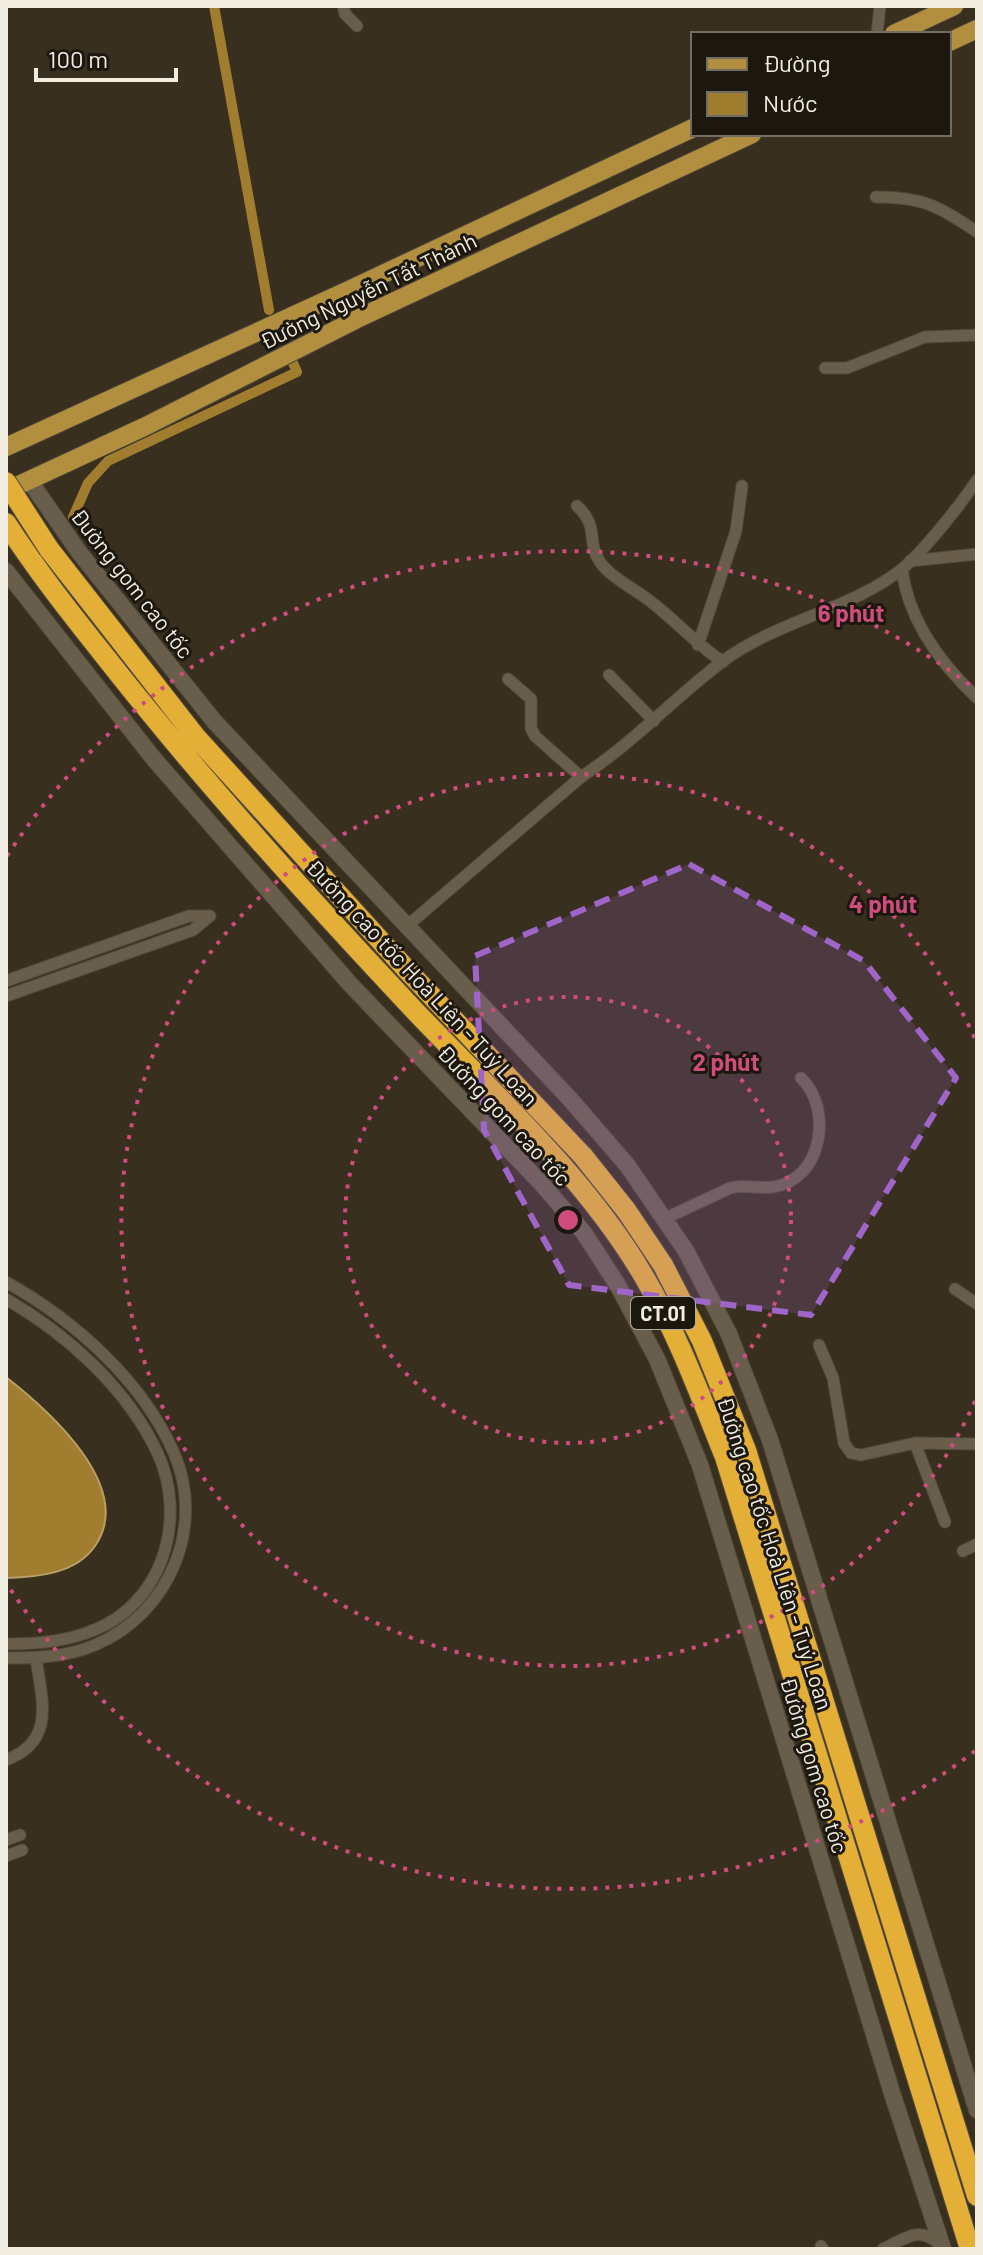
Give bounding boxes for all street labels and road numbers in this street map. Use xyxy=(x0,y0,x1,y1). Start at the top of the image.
street label: Đường Nguyễn Tất Thành xyxy=(255,226,481,354)
street label: Đường gom cao tốc xyxy=(67,503,199,663)
street label: Đường cao tốc Hoà Liên - Tuý Loan xyxy=(302,853,544,1111)
street label: Đường gom cao tốc xyxy=(433,1039,577,1191)
road number: CT.01 xyxy=(631,1297,695,1329)
street label: Đường cao tốc Hoà Liên - Tuý Loan xyxy=(713,1393,839,1713)
street label: Đường gom cao tốc xyxy=(776,1674,854,1856)

